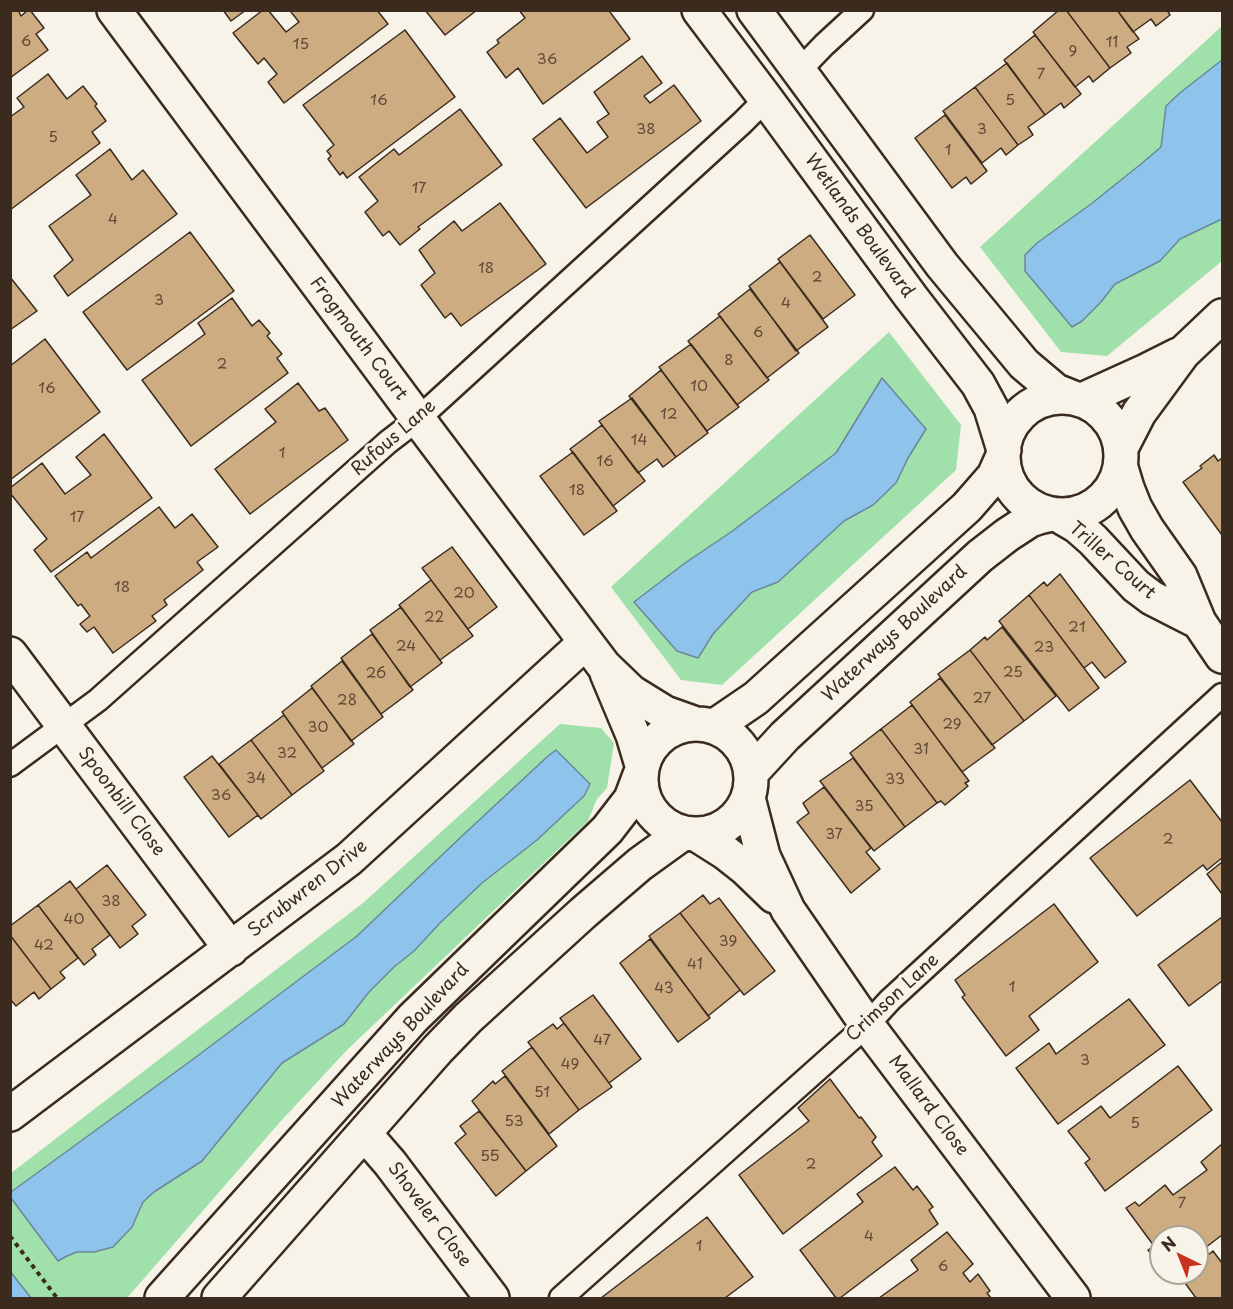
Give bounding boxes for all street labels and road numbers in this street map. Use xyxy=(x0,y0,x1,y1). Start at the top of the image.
street label: Wetlands Boulevard xyxy=(800,150,918,302)
street label: Frogmouth Court xyxy=(305,273,411,405)
street label: Rufous Lane xyxy=(347,395,441,481)
street label: Triller Court xyxy=(1064,518,1160,604)
street label: Waterways Boulevard xyxy=(818,561,972,707)
street label: Spoonbill Close xyxy=(73,743,169,861)
street label: Scrubwren Drive xyxy=(244,836,372,942)
street label: Crimson Lane xyxy=(842,949,944,1047)
street label: Waterways Boulevard xyxy=(328,959,474,1113)
street label: Mallard Close xyxy=(883,1052,973,1160)
street label: Shoveler Close xyxy=(383,1158,475,1272)

